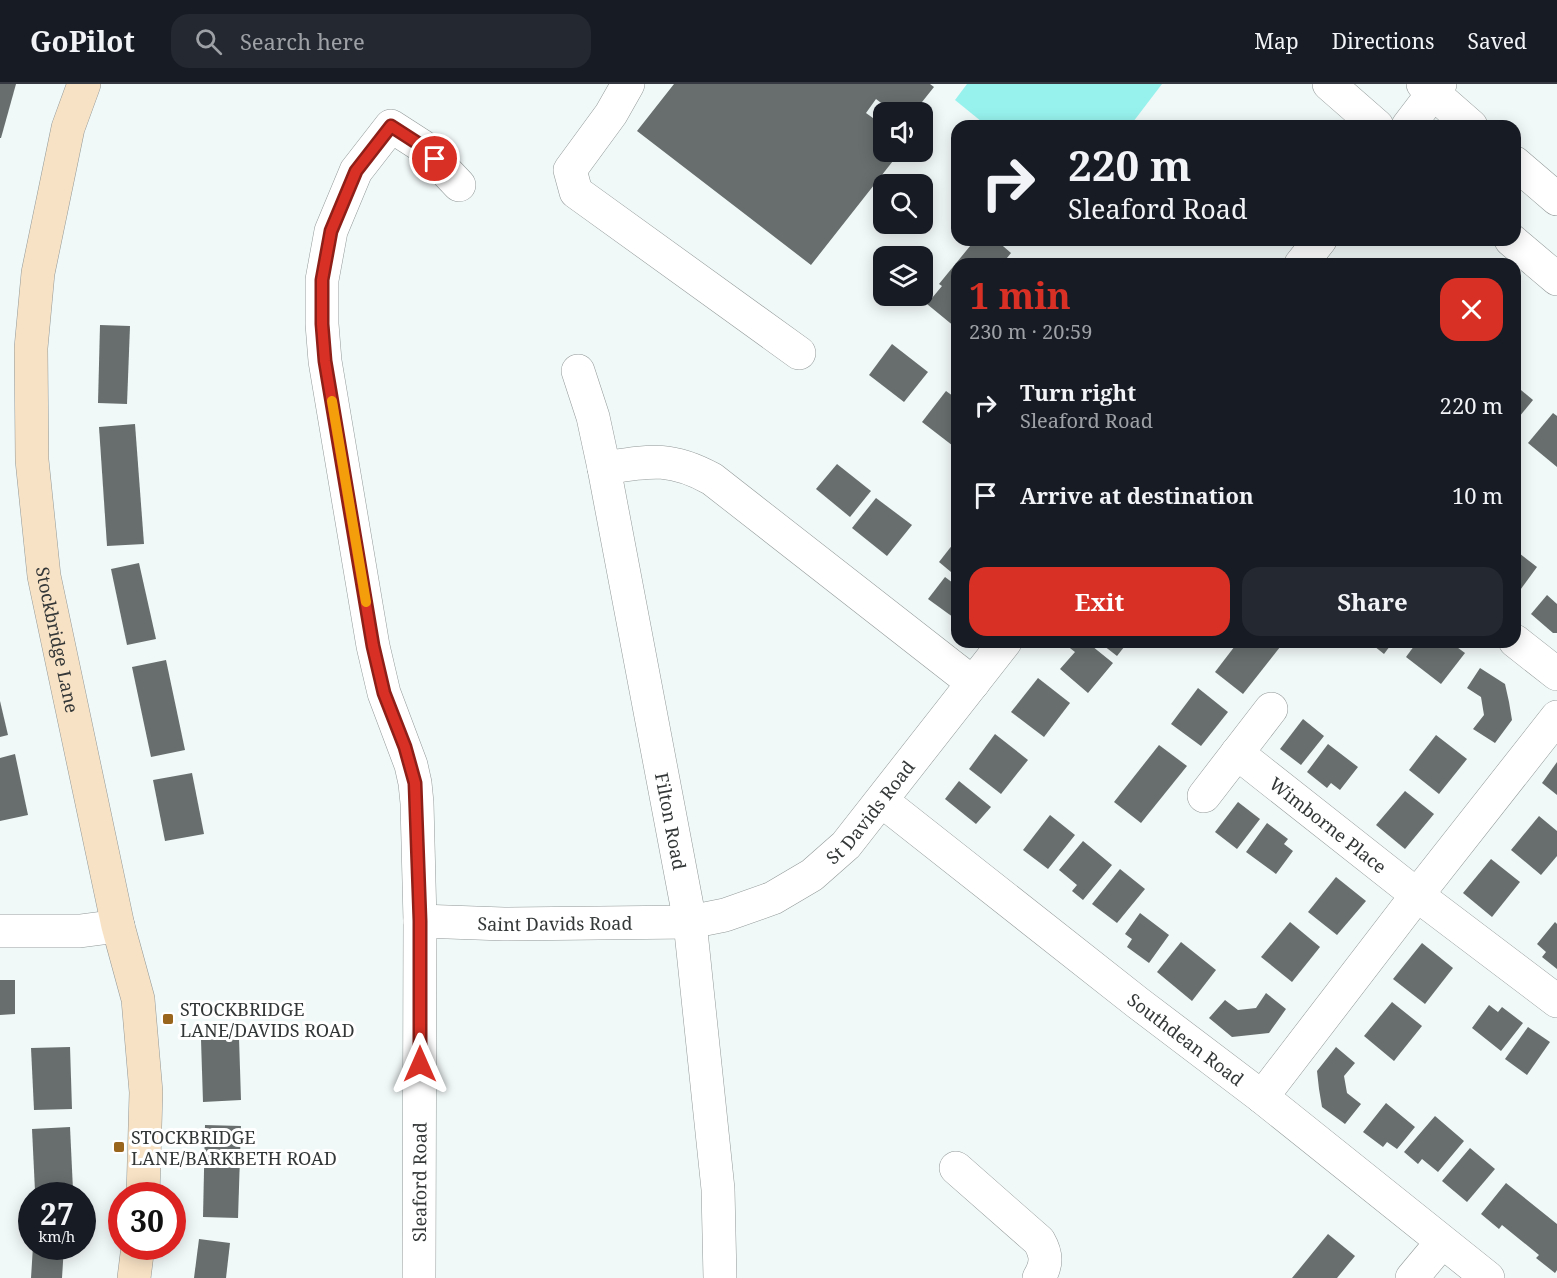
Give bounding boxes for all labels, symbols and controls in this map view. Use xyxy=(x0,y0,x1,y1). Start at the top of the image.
search box xyxy=(171,14,591,68)
text: GoPilot xyxy=(30,22,135,60)
icon: search xyxy=(192,25,225,58)
text: Search here xyxy=(240,26,365,56)
text: Map xyxy=(1254,27,1299,55)
text: Directions xyxy=(1332,27,1434,55)
text: Saved xyxy=(1467,27,1527,55)
map controls xyxy=(873,102,933,306)
button: sound xyxy=(873,102,933,162)
pin xyxy=(409,133,460,184)
text: 220 m xyxy=(1068,136,1192,193)
icon: arrive xyxy=(418,142,451,175)
icon: right xyxy=(969,144,1047,222)
button: search xyxy=(873,174,933,234)
text: Sleaford Road xyxy=(1068,190,1248,227)
button: layers xyxy=(873,246,933,306)
text: 1 min xyxy=(969,271,1071,320)
button: close xyxy=(1440,278,1503,341)
text: 230 m · 20:59 xyxy=(969,318,1092,345)
text: Turn right xyxy=(1020,377,1136,407)
icon: right xyxy=(969,389,1002,422)
text: 220 m xyxy=(1440,390,1503,420)
text: Sleaford Road xyxy=(1020,407,1153,434)
icon: arrive xyxy=(969,479,1002,512)
text: Arrive at destination xyxy=(1020,480,1254,510)
text: 10 m xyxy=(1452,480,1503,510)
street label: Stockbridge Lane xyxy=(31,566,85,715)
button: Exit xyxy=(969,567,1230,636)
button: Share xyxy=(1242,567,1503,636)
street label: St Davids Road xyxy=(821,755,920,869)
street label: Filton Road xyxy=(650,771,692,872)
street label: Wimborne Place xyxy=(1265,771,1391,878)
street label: Saint Davids Road xyxy=(477,911,633,936)
street label: Southdean Road xyxy=(1123,987,1249,1091)
place label: STOCKBRIDGE LANE/DAVIDS ROAD xyxy=(180,997,355,1042)
marker: STOCKBRIDGE LANE/DAVIDS ROAD xyxy=(161,1012,175,1026)
position arrow xyxy=(388,1032,452,1096)
street label: Sleaford Road xyxy=(407,1122,431,1242)
place label: STOCKBRIDGE LANE/BARKBETH ROAD xyxy=(131,1125,337,1170)
marker: STOCKBRIDGE LANE/BARKBETH ROAD xyxy=(112,1140,126,1154)
speed limit sign: 30 xyxy=(108,1182,186,1260)
text: 27 xyxy=(40,1193,74,1234)
text: km/h xyxy=(39,1226,75,1246)

